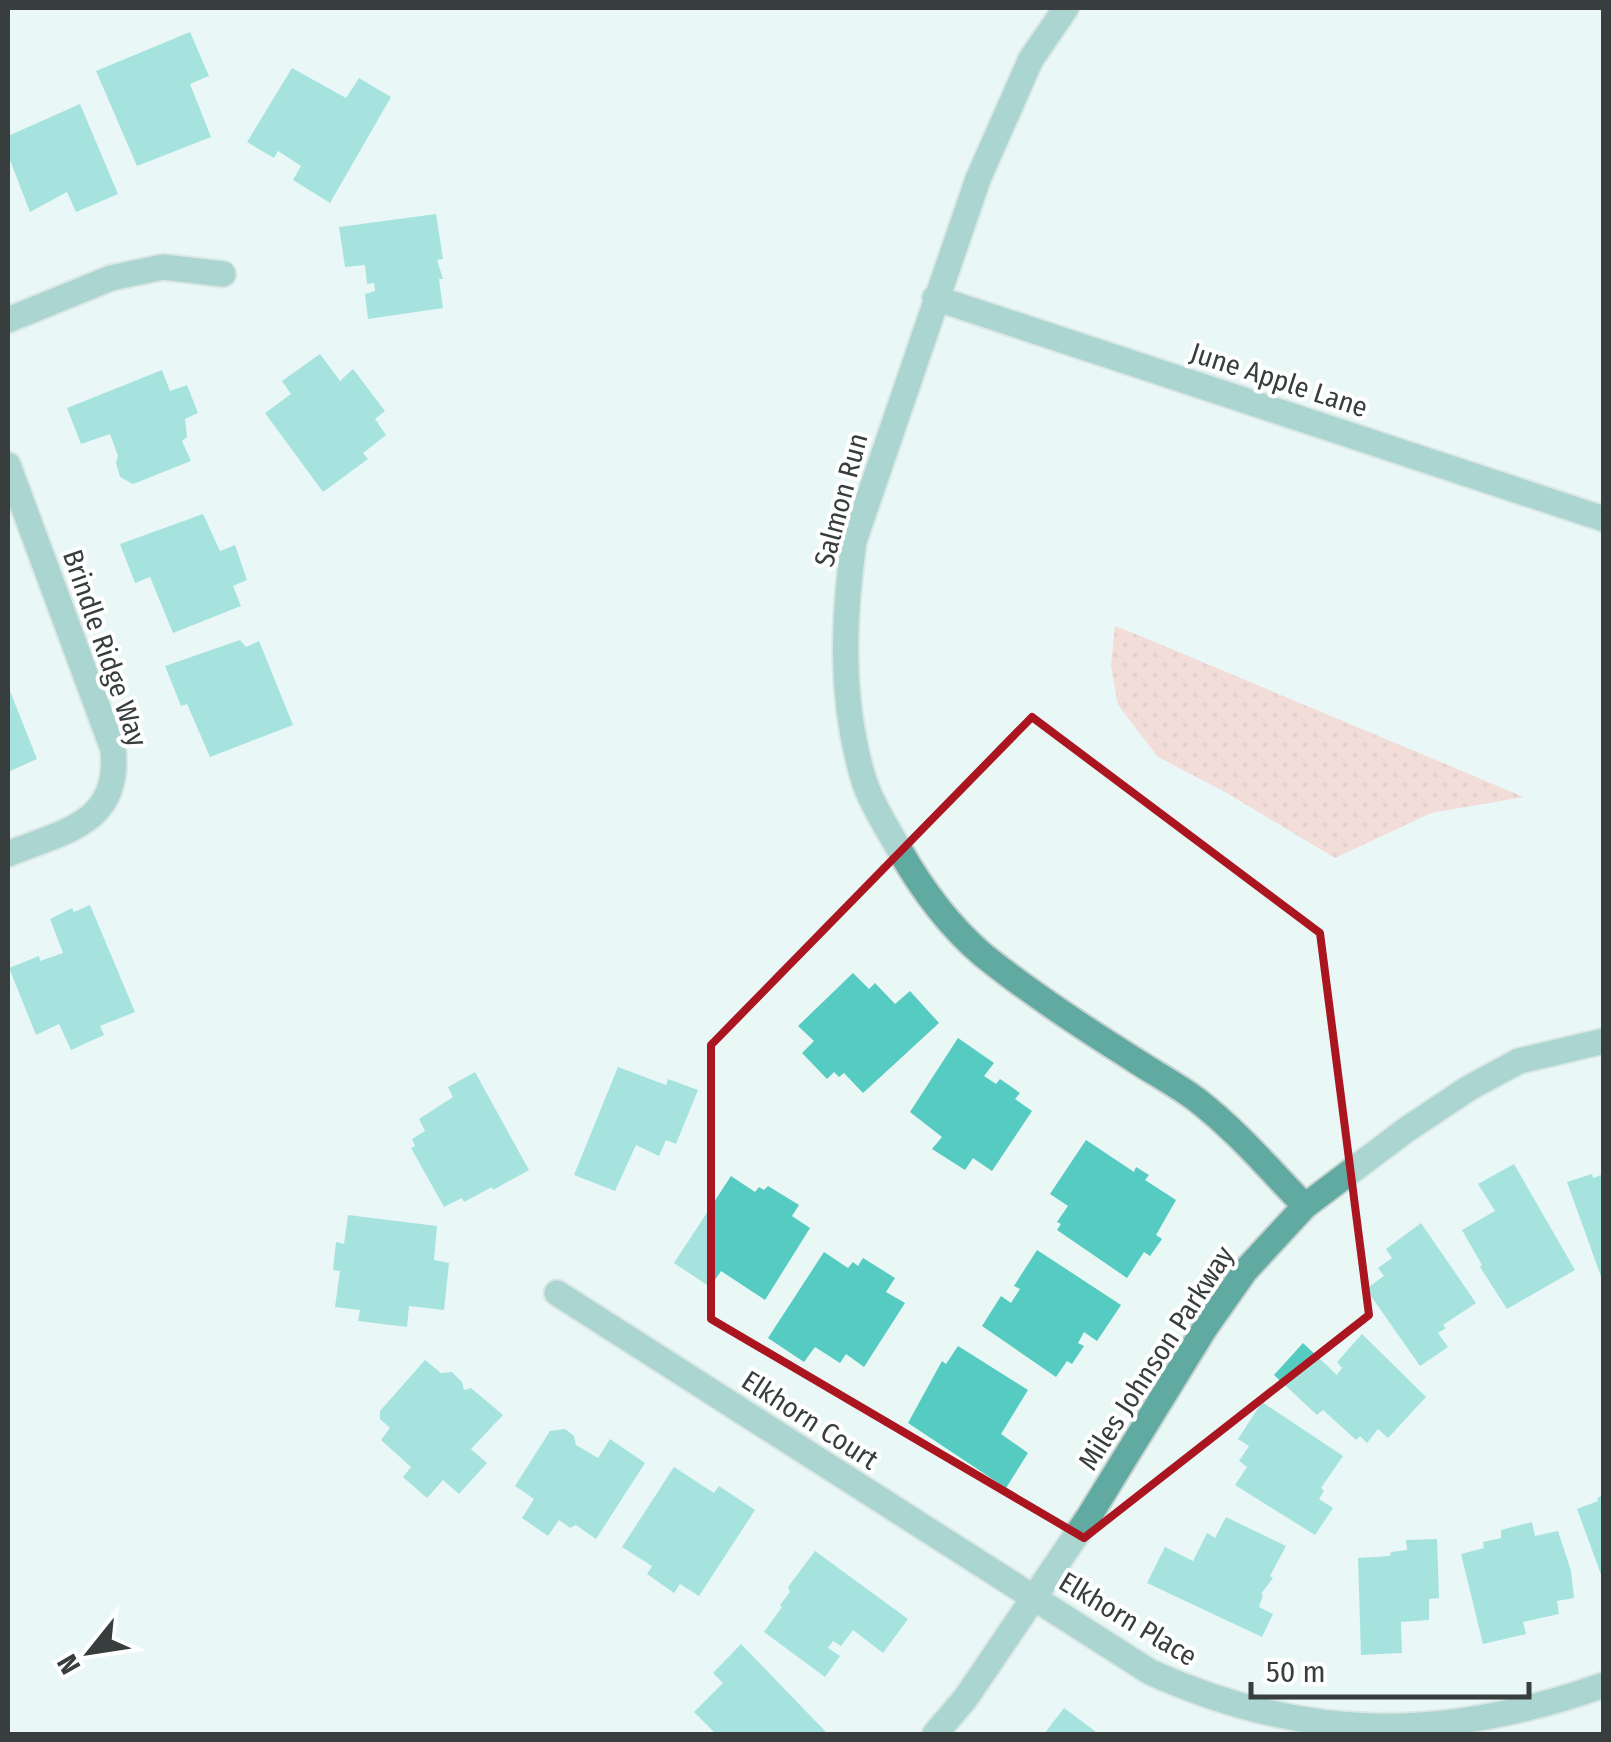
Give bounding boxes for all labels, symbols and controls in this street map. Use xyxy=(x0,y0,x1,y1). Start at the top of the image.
street label: June Apple Lane xyxy=(1186,336,1372,424)
street label: Salmon Run xyxy=(807,430,875,570)
street label: Brindle Ridge Way xyxy=(56,545,154,751)
street label: Miles Johnson Parkway xyxy=(1071,1240,1241,1476)
street label: Elkhorn Court xyxy=(736,1364,885,1477)
street label: Elkhorn Place xyxy=(1053,1565,1203,1673)
north arrow xyxy=(40,1602,140,1702)
scale bar xyxy=(1251,1637,1528,1699)
text: N xyxy=(50,1649,87,1680)
text: 50 m xyxy=(1266,1654,1326,1690)

